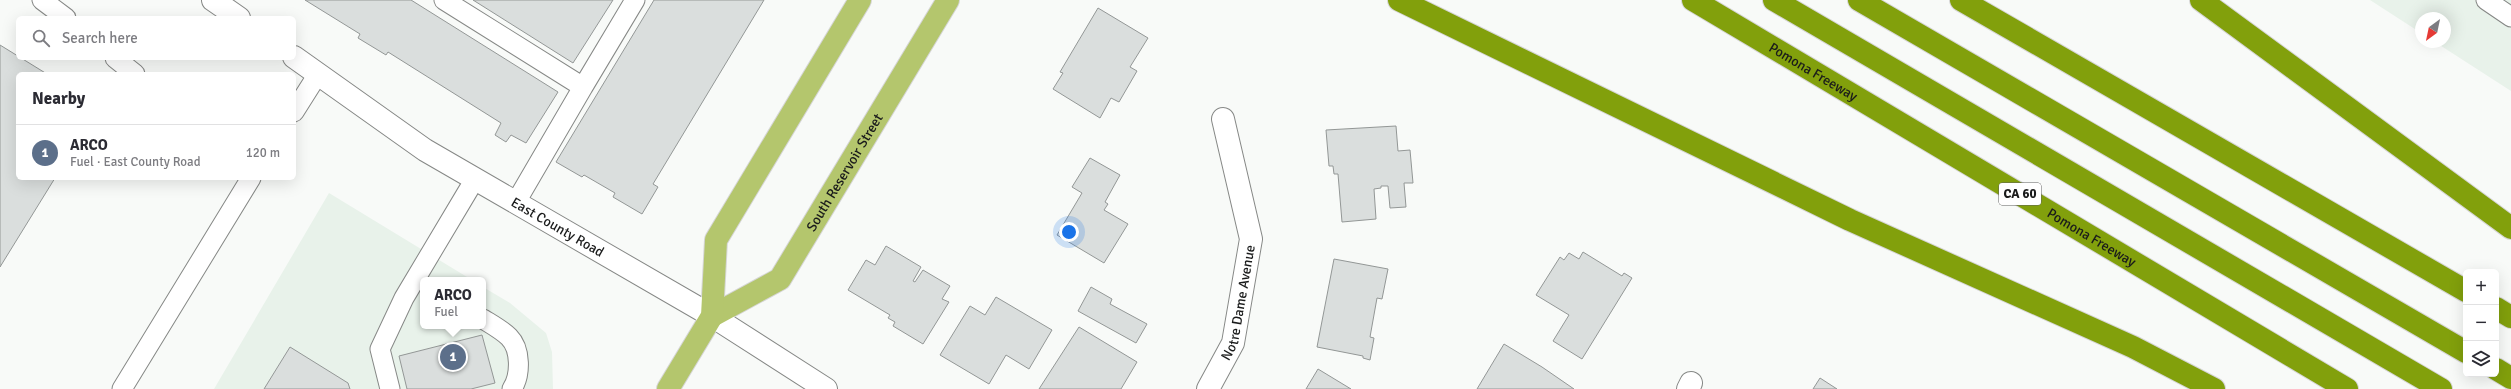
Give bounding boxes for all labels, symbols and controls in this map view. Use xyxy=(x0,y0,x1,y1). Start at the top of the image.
north arrow xyxy=(2415,12,2451,48)
search box xyxy=(16,16,296,60)
icon: search xyxy=(30,27,52,49)
text: Search here xyxy=(62,29,138,47)
street label: Pomona Freeway xyxy=(1766,39,1861,105)
text: Nearby xyxy=(32,88,85,109)
street label: South Reservoir Street xyxy=(802,110,886,234)
text: ARCO xyxy=(70,136,108,154)
text: 1 xyxy=(41,145,49,161)
text: 120 m xyxy=(246,145,280,161)
text: Fuel · East County Road xyxy=(70,154,201,170)
road number: CA 60 xyxy=(1999,183,2041,205)
street label: East County Road xyxy=(508,193,607,260)
street label: Pomona Freeway xyxy=(2044,204,2140,270)
your location xyxy=(1059,222,1079,242)
street label: Notre Dame Avenue xyxy=(1217,243,1258,363)
map controls xyxy=(2463,269,2499,377)
button: + xyxy=(2463,269,2499,305)
popup xyxy=(420,277,486,329)
text: ARCO xyxy=(434,286,472,304)
text: Fuel xyxy=(434,304,458,320)
button: − xyxy=(2463,305,2499,341)
button: layers xyxy=(2463,341,2499,377)
pin: 1 xyxy=(440,342,466,372)

